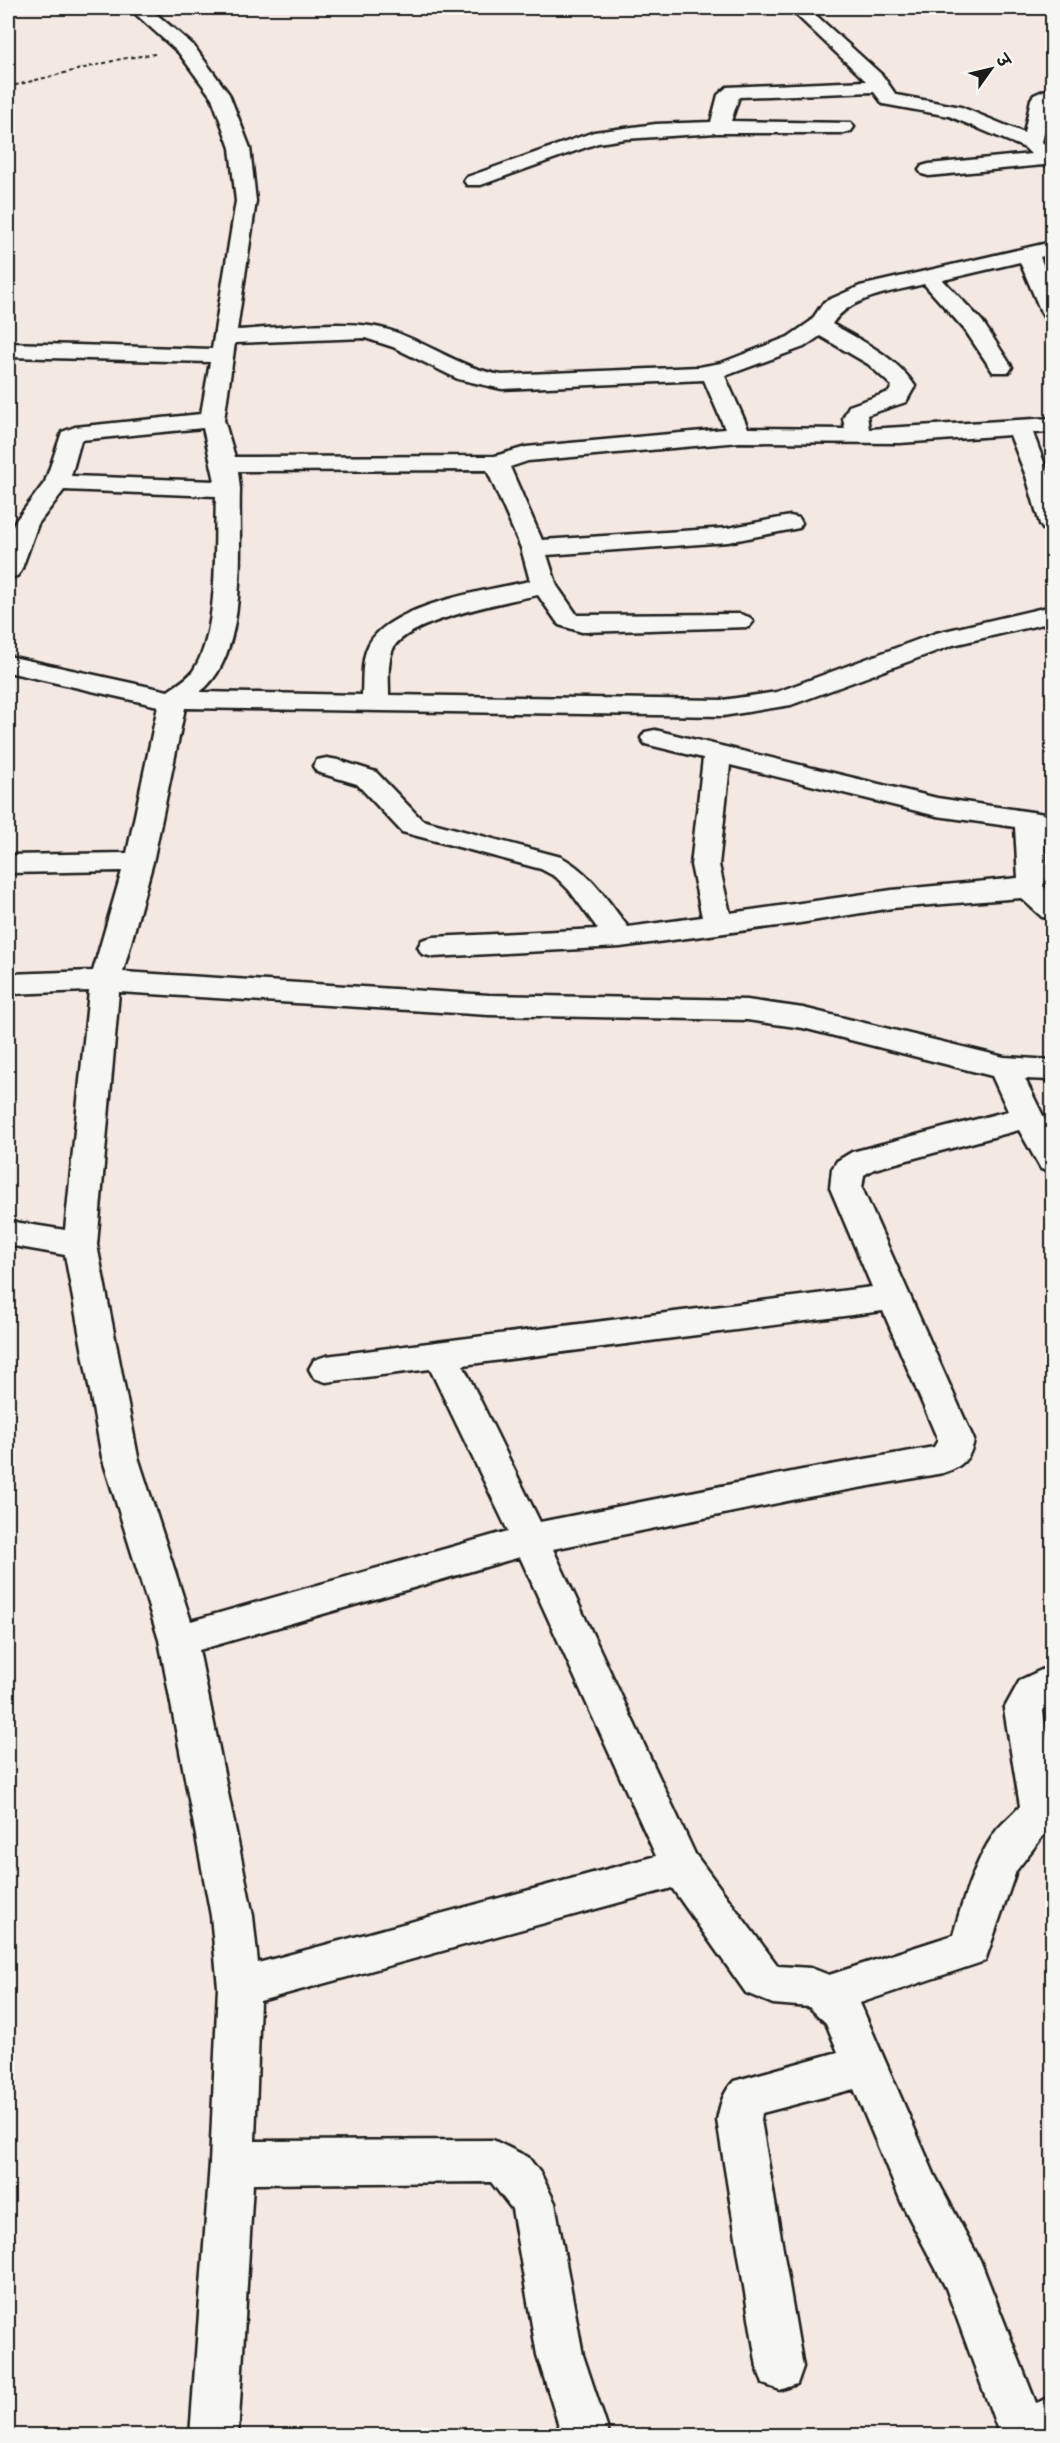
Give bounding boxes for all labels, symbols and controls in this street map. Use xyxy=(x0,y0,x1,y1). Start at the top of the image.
north arrow xyxy=(961,39,1021,99)
text: उ xyxy=(988,49,1015,74)

